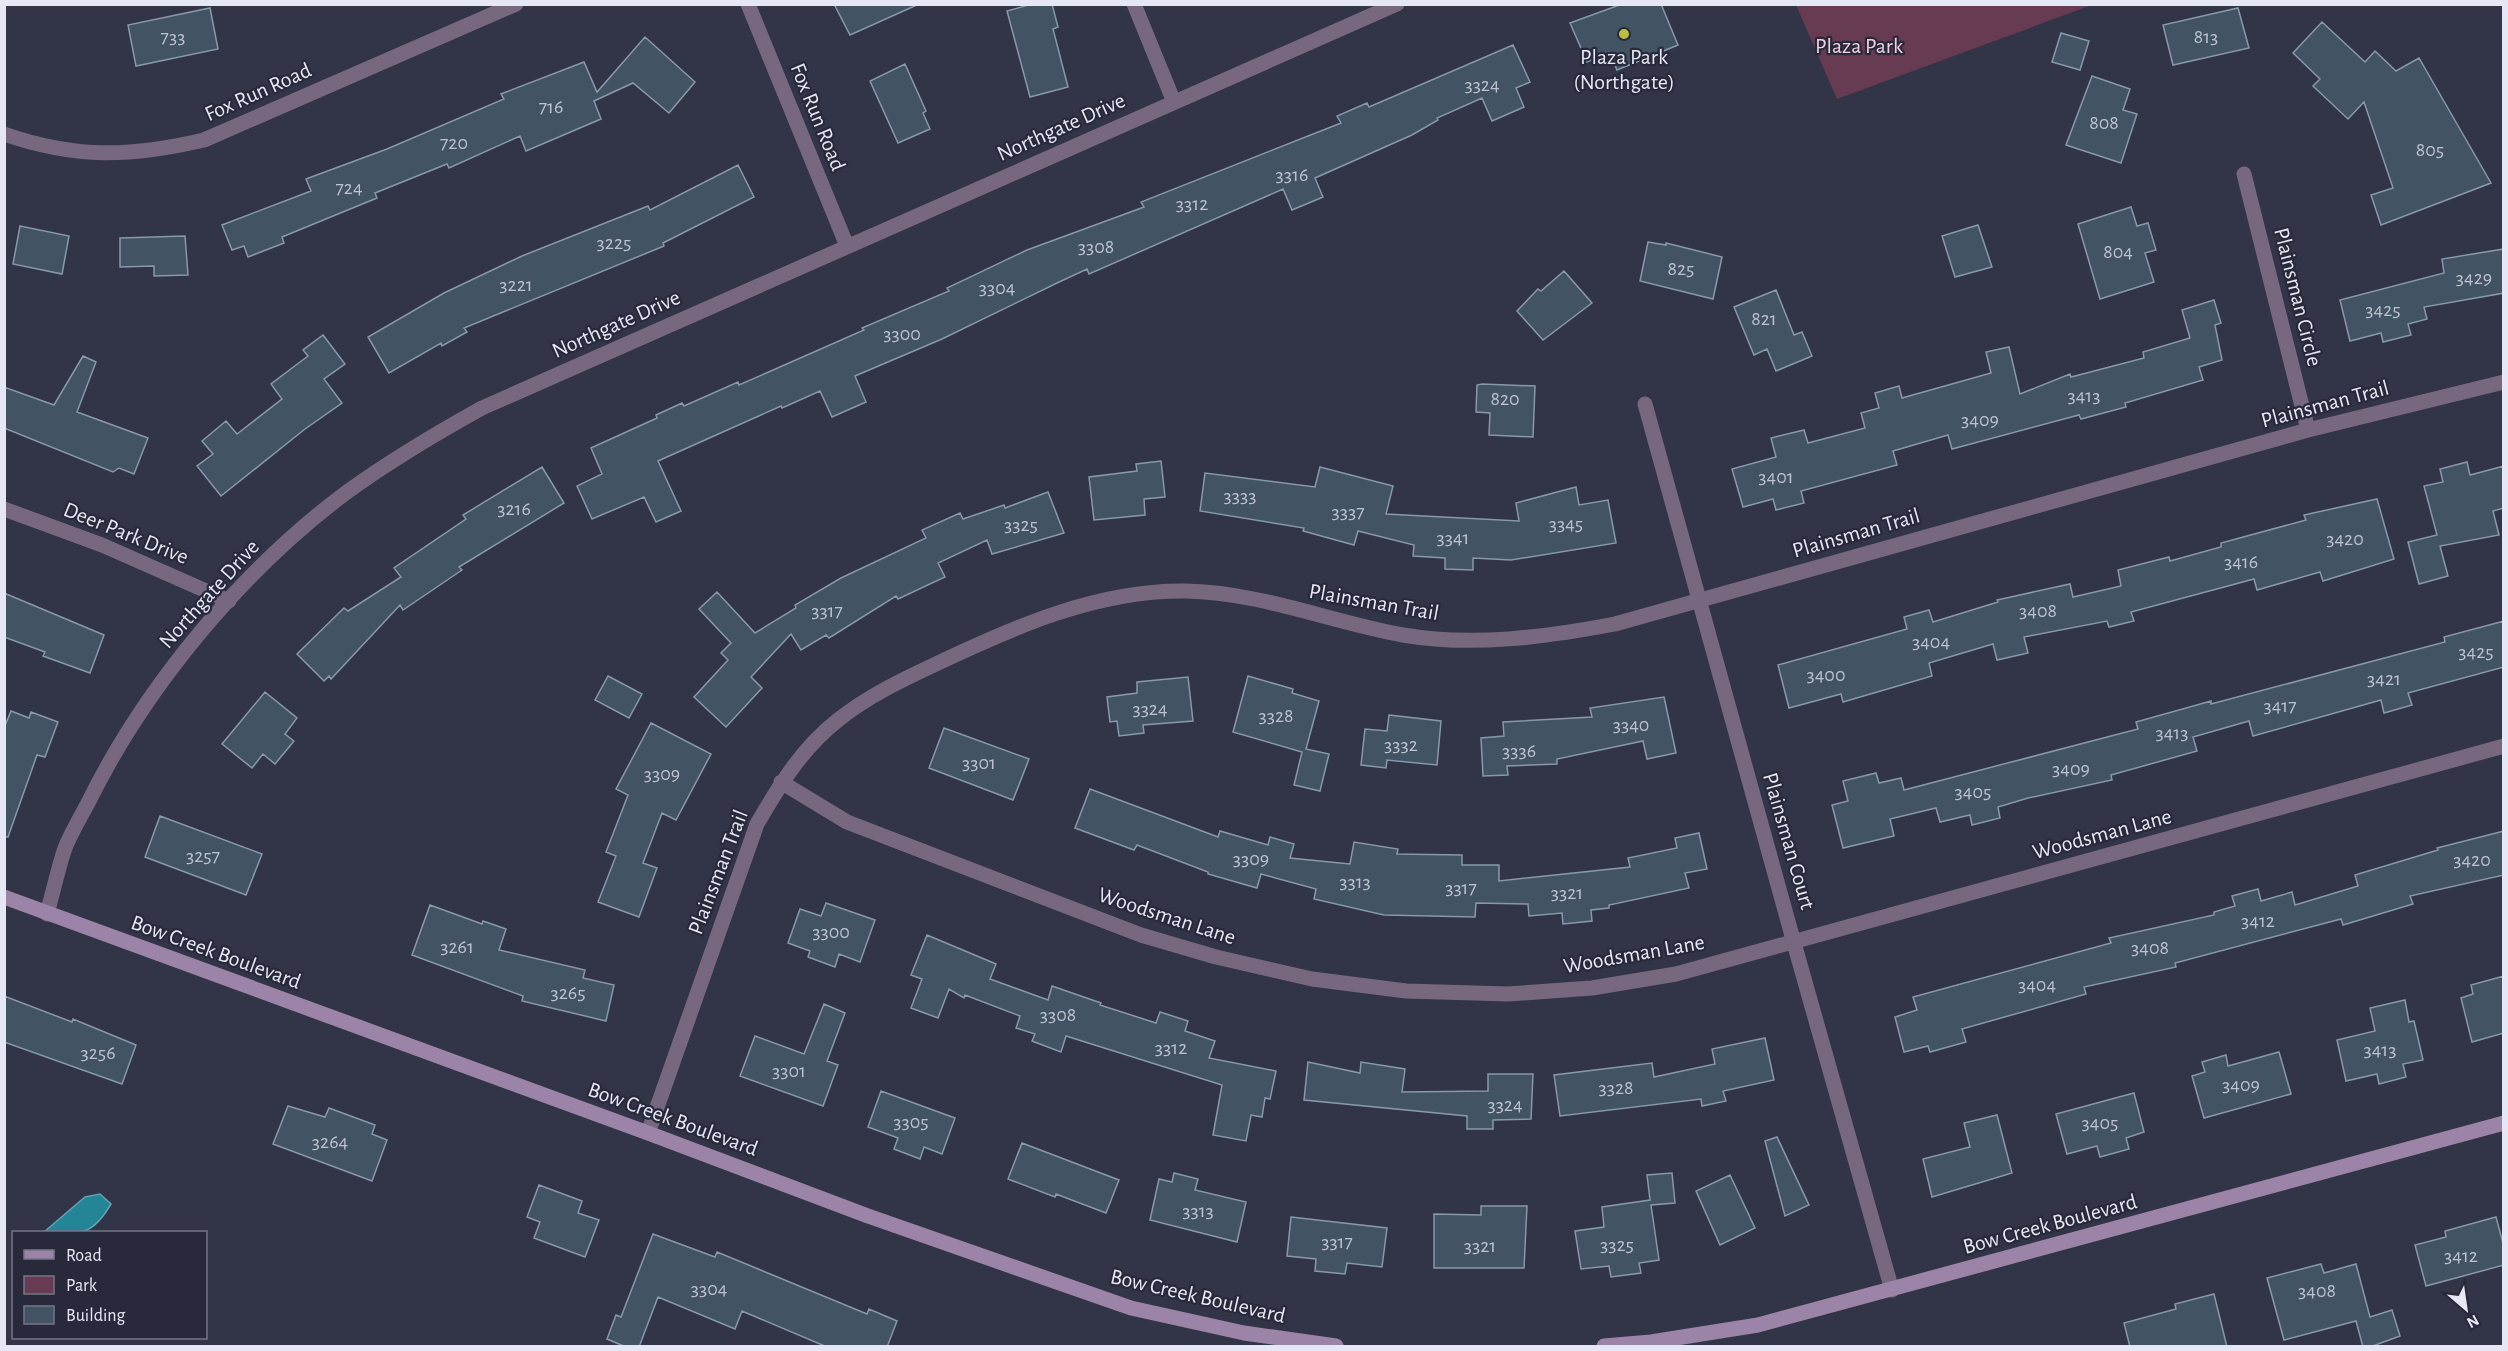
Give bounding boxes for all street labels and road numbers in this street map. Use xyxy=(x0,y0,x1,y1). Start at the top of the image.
street label: Fox Run Road xyxy=(201,59,315,125)
street label: Fox Run Road xyxy=(786,60,850,174)
street label: Northgate Drive xyxy=(994,89,1128,165)
street label: Plainsman Circle xyxy=(2270,225,2326,369)
street label: Northgate Drive xyxy=(549,286,683,362)
street label: Plainsman Trail xyxy=(2259,376,2391,432)
street label: Deer Park Drive xyxy=(60,498,192,568)
street label: Plainsman Trail xyxy=(1790,504,1922,562)
street label: Northgate Drive xyxy=(155,536,263,652)
street label: Plainsman Trail xyxy=(1307,580,1441,624)
street label: Plainsman Court xyxy=(1759,770,1819,912)
street label: Woodsman Lane xyxy=(2030,805,2174,863)
street label: Plainsman Trail xyxy=(684,807,752,937)
street label: Woodsman Lane xyxy=(1096,883,1238,949)
street label: Bow Creek Boulevard xyxy=(128,911,304,993)
street label: Woodsman Lane xyxy=(1562,931,1706,977)
street label: Bow Creek Boulevard xyxy=(585,1078,761,1160)
street label: Bow Creek Boulevard xyxy=(1961,1190,2139,1258)
street label: Bow Creek Boulevard xyxy=(1108,1265,1288,1327)

